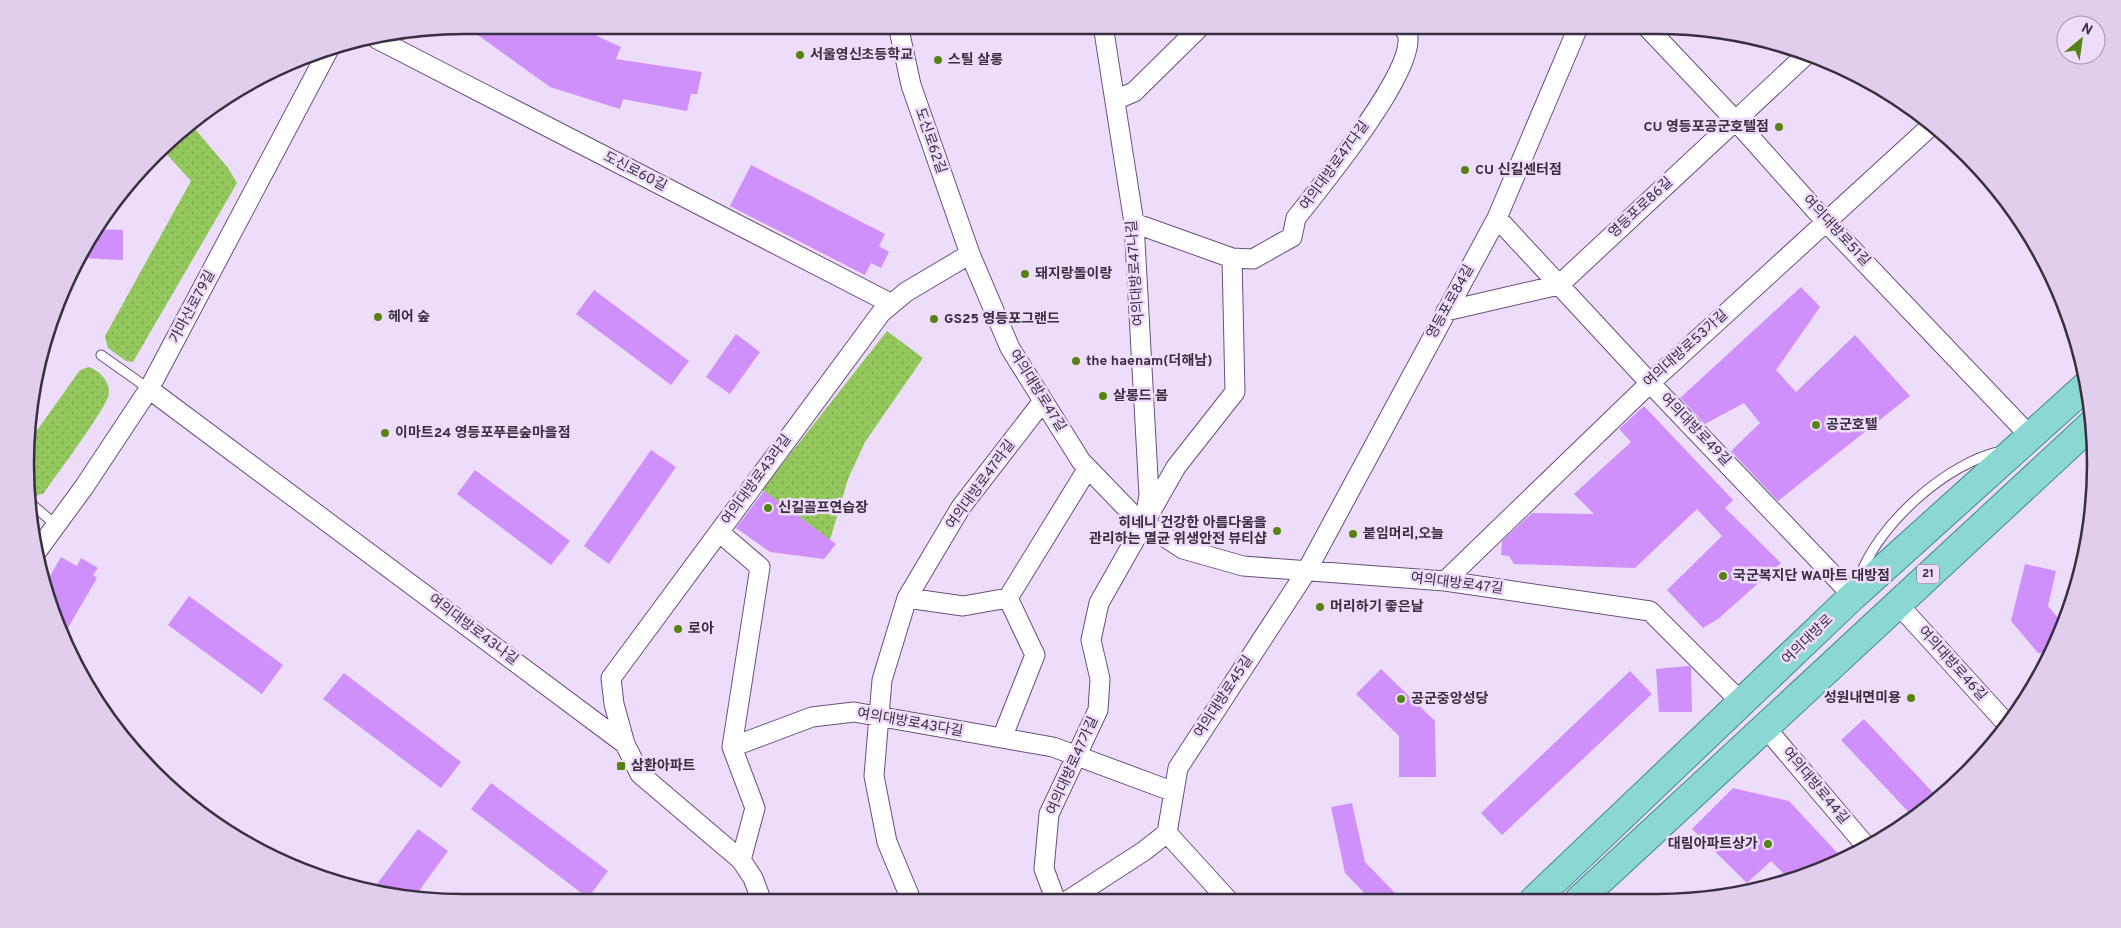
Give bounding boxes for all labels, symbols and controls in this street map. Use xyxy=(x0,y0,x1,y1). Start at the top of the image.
north arrow xyxy=(2056,15,2106,65)
text: N xyxy=(2078,20,2095,40)
place label: 서울영신초등학교 xyxy=(810,46,913,64)
marker: 서울영신초등학교 xyxy=(794,49,806,61)
place label: 스틸 살롱 xyxy=(948,52,1003,69)
marker: 스틸 살롱 xyxy=(932,54,944,66)
street label: 도신로62길 xyxy=(911,106,949,176)
street label: 여의대방로47다길 xyxy=(1297,118,1373,214)
place label: CU 영등포공군호텔점 xyxy=(1644,119,1769,136)
marker: CU 영등포공군호텔점 xyxy=(1773,121,1785,133)
street label: 도신로60길 xyxy=(600,149,670,195)
place label: CU 신길센터점 xyxy=(1475,162,1562,179)
marker: CU 신길센터점 xyxy=(1459,164,1471,176)
street label: 영등포로86길 xyxy=(1605,174,1677,242)
street label: 여의대방로51길 xyxy=(1799,192,1873,270)
street label: 여의대방로47나길 xyxy=(1124,220,1148,326)
street label: 영등포로84길 xyxy=(1424,262,1478,342)
place label: 돼지랑돌이랑 xyxy=(1035,266,1112,283)
street label: 가마산로79길 xyxy=(167,268,219,346)
marker: 돼지랑돌이랑 xyxy=(1019,268,1031,280)
street label: 여의대방로53가길 xyxy=(1640,307,1732,391)
place label: 헤어 숲 xyxy=(388,309,430,326)
marker: 헤어 숲 xyxy=(372,311,384,323)
place label: GS25 영등포그랜드 xyxy=(944,311,1060,328)
marker: GS25 영등포그랜드 xyxy=(928,313,940,325)
street label: 여의대방로47길 xyxy=(1005,347,1069,435)
place label: the haenam(더해남) xyxy=(1086,353,1212,370)
marker: the haenam(더해남) xyxy=(1070,355,1082,367)
place label: 살롱드 봄 xyxy=(1113,388,1168,405)
marker: 살롱드 봄 xyxy=(1097,390,1109,402)
street label: 여의대방로49길 xyxy=(1656,390,1734,470)
place label: 공군호텔 xyxy=(1826,417,1878,434)
marker: 공군호텔 xyxy=(1810,419,1822,431)
place label: 이마트24 영등포푸른숲마을점 xyxy=(395,425,571,442)
marker: 이마트24 영등포푸른숲마을점 xyxy=(379,427,391,439)
street label: 여의대방로43라길 xyxy=(719,432,795,528)
street label: 여의대방로47라길 xyxy=(943,437,1019,533)
place label: 신길골프연습장 xyxy=(778,500,868,517)
marker: 신길골프연습장 xyxy=(762,502,774,514)
place label: 히네니 건강한 아름다움을 관리하는 멸균 위생안전 뷰티샵 xyxy=(1089,514,1267,548)
marker: 히네니 건강한 아름다움을 관리하는 멸균 위생안전 뷰티샵 xyxy=(1271,525,1283,537)
place label: 붙임머리,오늘 xyxy=(1363,526,1444,543)
marker: 붙임머리,오늘 xyxy=(1347,528,1359,540)
road number: 21 xyxy=(1917,564,1939,584)
place label: 국군복지단 WA마트 대방점 xyxy=(1733,568,1890,585)
street label: 여의대방로47길 xyxy=(1410,570,1504,598)
marker: 국군복지단 WA마트 대방점 xyxy=(1717,570,1729,582)
street label: 여의대방로43나길 xyxy=(425,591,521,669)
place label: 머리하기 좋은날 xyxy=(1330,599,1424,616)
marker: 머리하기 좋은날 xyxy=(1314,601,1326,613)
street label: 여의대방로 xyxy=(1779,611,1837,668)
place label: 로아 xyxy=(688,621,714,638)
marker: 로아 xyxy=(672,623,684,635)
street label: 여의대방로46길 xyxy=(1914,623,1990,705)
street label: 여의대방로45길 xyxy=(1191,653,1257,741)
place label: 성원내면미용 xyxy=(1824,690,1901,707)
place label: 공군중앙성당 xyxy=(1411,691,1488,708)
marker: 성원내면미용 xyxy=(1905,692,1917,704)
marker: 공군중앙성당 xyxy=(1395,693,1407,705)
street label: 여의대방로43다길 xyxy=(856,705,964,741)
street label: 여의대방로47가길 xyxy=(1044,714,1102,818)
street label: 여의대방로44길 xyxy=(1778,744,1852,828)
place label: 삼환아파트 xyxy=(631,757,696,775)
marker: 삼환아파트 xyxy=(615,760,627,772)
place label: 대림아파트상가 xyxy=(1668,836,1758,853)
marker: 대림아파트상가 xyxy=(1762,838,1774,850)

